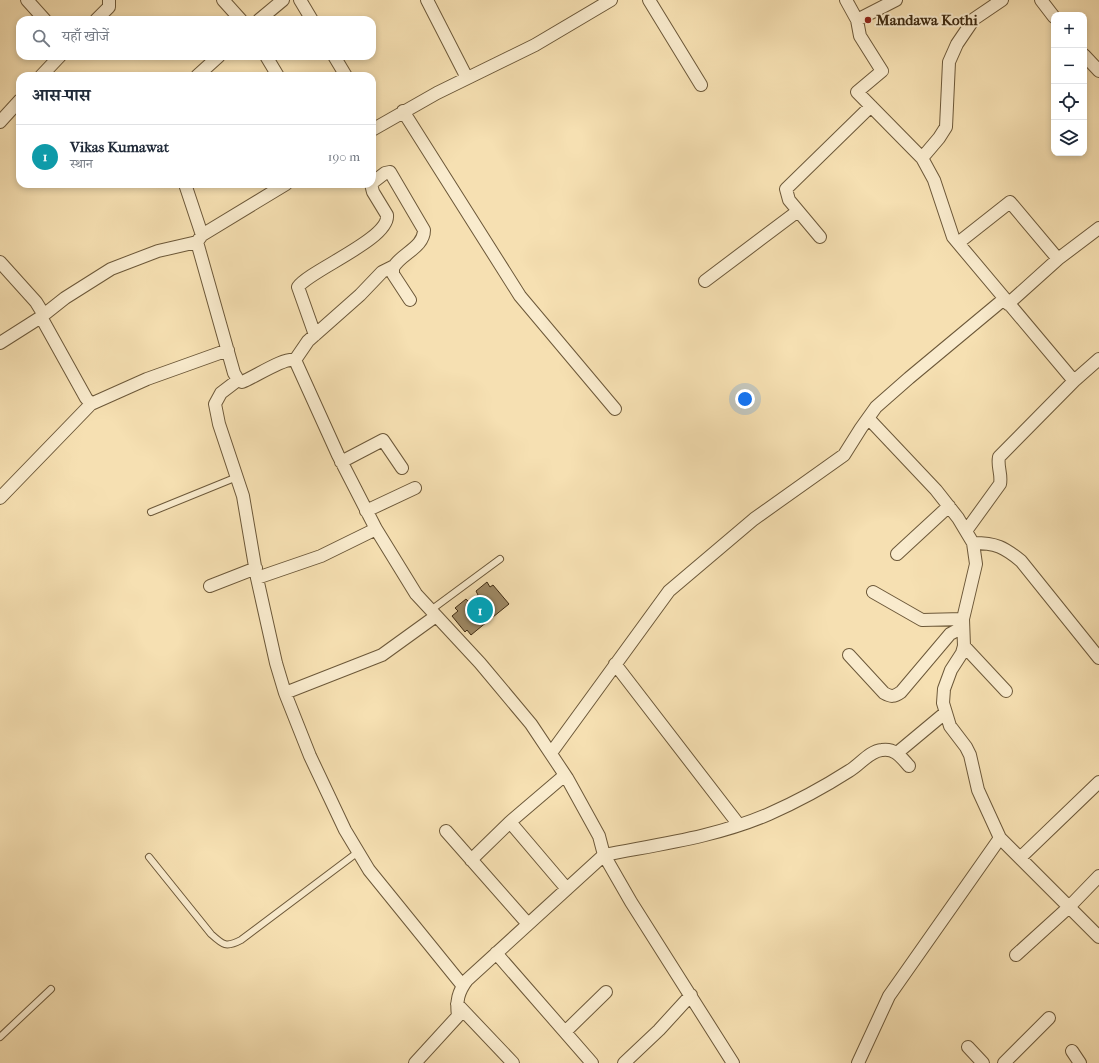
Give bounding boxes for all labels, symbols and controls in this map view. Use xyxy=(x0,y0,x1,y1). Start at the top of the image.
place label: Mandawa Kothi xyxy=(875,11,978,29)
map controls xyxy=(1051,12,1087,156)
button: + xyxy=(1051,12,1087,48)
marker: Mandawa Kothi xyxy=(863,15,873,25)
search box xyxy=(16,16,376,60)
icon: search xyxy=(30,27,52,49)
text: यहाँ खोजें xyxy=(62,27,109,45)
button: − xyxy=(1051,48,1087,84)
button: locate xyxy=(1051,84,1087,120)
text: आस-पास xyxy=(32,85,91,105)
button: layers xyxy=(1051,120,1087,156)
text: Vikas Kumawat xyxy=(70,138,169,156)
text: 1 xyxy=(43,149,47,164)
text: 190 m xyxy=(328,149,360,164)
text: स्थान xyxy=(70,156,93,171)
your location xyxy=(735,389,755,409)
pin: 1 xyxy=(467,595,493,625)

